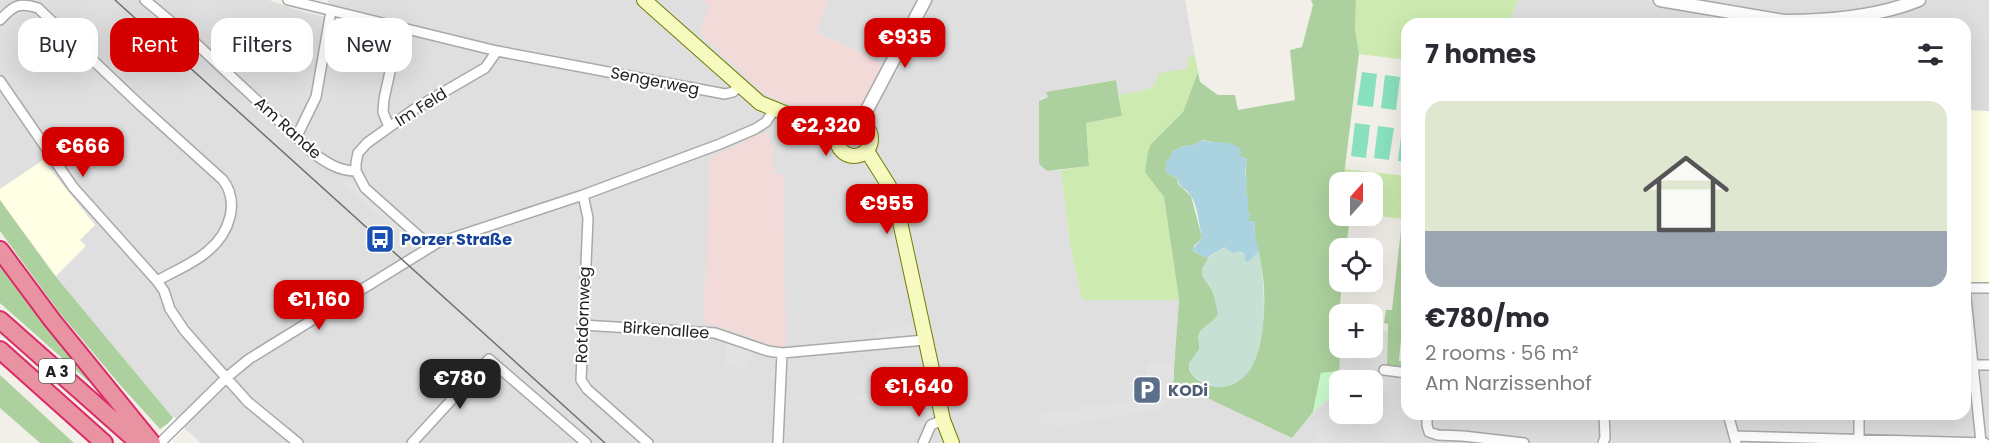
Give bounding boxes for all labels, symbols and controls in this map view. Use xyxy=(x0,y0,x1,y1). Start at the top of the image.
chip: Buy xyxy=(18,18,98,72)
chip: Rent xyxy=(110,18,199,72)
chip: Filters xyxy=(211,18,313,72)
chip: New xyxy=(325,18,412,72)
pin: €935 xyxy=(869,18,941,69)
text: €935 xyxy=(878,23,932,51)
text: 7 homes xyxy=(1425,36,1537,72)
icon: filters xyxy=(1914,38,1947,71)
street label: Sengerweg xyxy=(609,61,701,101)
street label: Im Feld xyxy=(391,82,451,132)
street label: Am Rande xyxy=(249,92,327,164)
pin: €2,320 xyxy=(777,106,875,157)
text: €2,320 xyxy=(791,111,861,139)
pin: €666 xyxy=(47,127,119,178)
text: €666 xyxy=(56,132,110,160)
icon: home xyxy=(1632,140,1740,248)
north arrow xyxy=(1329,172,1383,226)
map controls xyxy=(1329,172,1383,424)
pin: €955 xyxy=(851,184,923,235)
text: €955 xyxy=(860,189,914,217)
bus stop icon: Porzer Straße xyxy=(364,223,396,255)
place label: Porzer Straße xyxy=(401,228,512,251)
button: locate xyxy=(1329,238,1383,292)
street label: Rotdornweg xyxy=(570,266,596,364)
pin: €1,160 xyxy=(270,280,368,331)
text: €1,160 xyxy=(288,285,350,313)
text: €780/mo xyxy=(1425,300,1549,336)
button: + xyxy=(1329,304,1383,358)
street label: Birkenallee xyxy=(622,316,710,344)
text: 2 rooms · 56 m² xyxy=(1425,339,1579,367)
road number: A 3 xyxy=(39,359,75,383)
pin: €780 xyxy=(424,359,496,410)
text: €780 xyxy=(434,364,486,392)
pin: €1,640 xyxy=(870,367,968,418)
text: Am Narzissenhof xyxy=(1425,369,1592,397)
button: − xyxy=(1329,370,1383,424)
text: €1,640 xyxy=(885,372,953,400)
parking icon: KODi xyxy=(1131,374,1163,406)
place label: KODi xyxy=(1168,379,1208,402)

